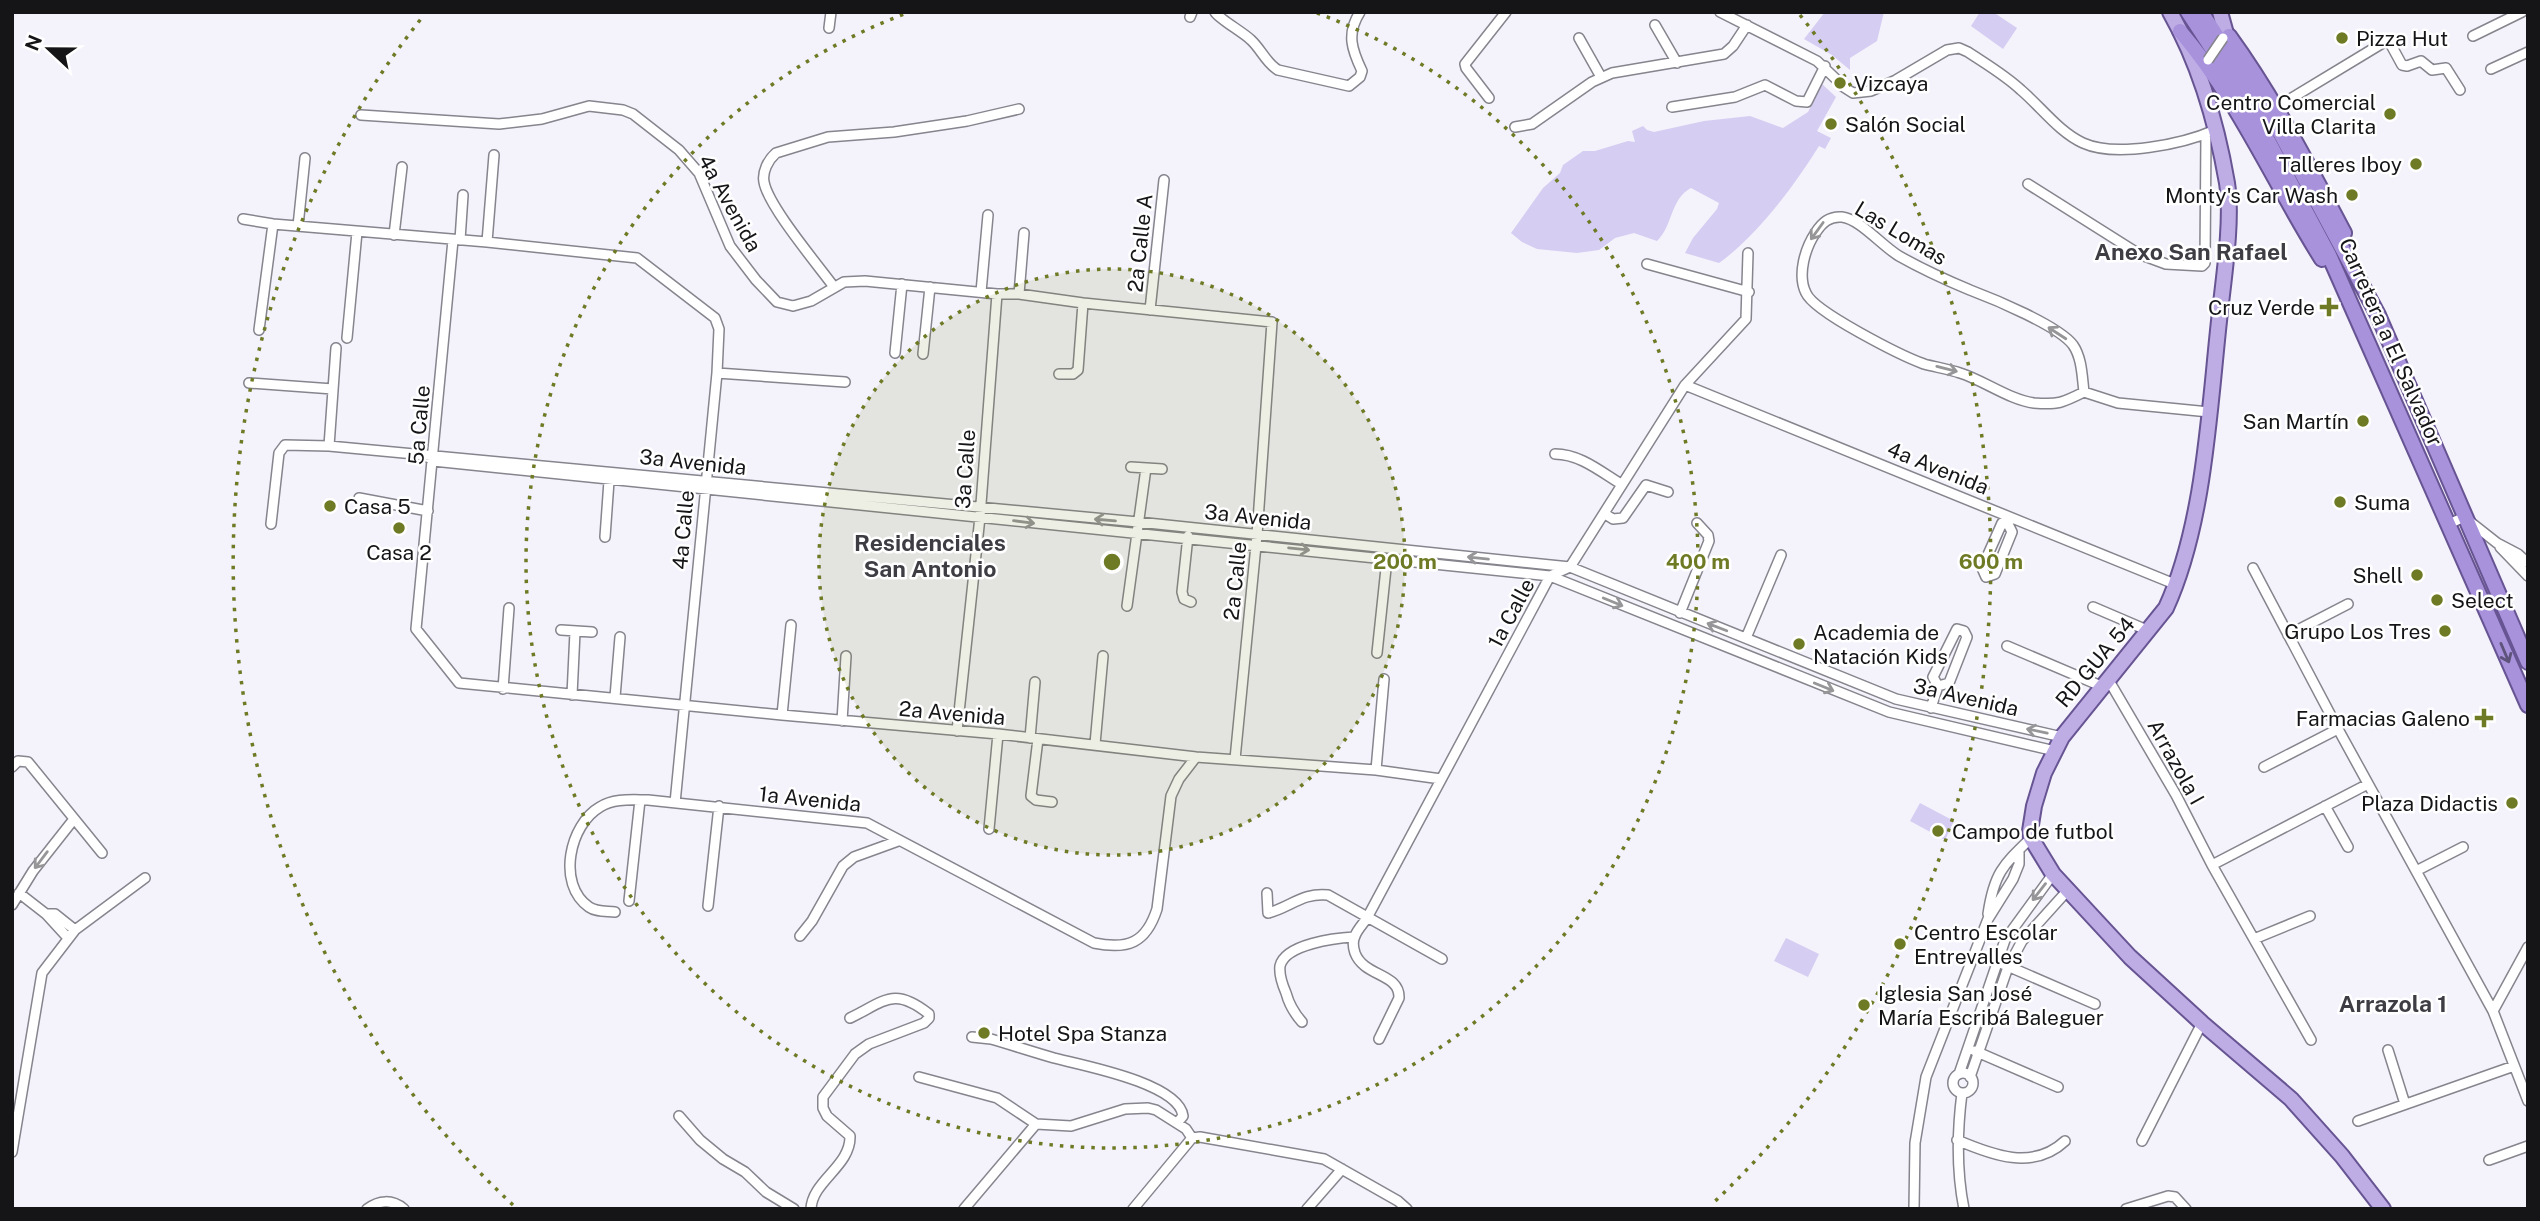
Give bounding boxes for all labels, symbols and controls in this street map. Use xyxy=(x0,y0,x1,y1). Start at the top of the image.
north arrow xyxy=(14,14,84,84)
place label: Pizza Hut xyxy=(2356,26,2448,51)
marker: Pizza Hut xyxy=(2334,30,2350,46)
text: N xyxy=(20,32,46,54)
place label: Vizcaya xyxy=(1854,71,1928,96)
marker: Vizcaya xyxy=(1832,75,1848,91)
place label: Centro Comercial Villa Clarita xyxy=(2206,90,2376,139)
marker: Centro Comercial Villa Clarita xyxy=(2382,106,2398,122)
place label: Salón Social xyxy=(1845,112,1966,137)
marker: Salón Social xyxy=(1823,116,1839,132)
street label: 4a Avenida xyxy=(693,150,767,256)
place label: Talleres Iboy xyxy=(2278,152,2402,177)
marker: Talleres Iboy xyxy=(2408,156,2424,172)
place label: Monty's Car Wash xyxy=(2165,183,2338,208)
marker: Monty's Car Wash xyxy=(2344,187,2360,203)
street label: 2a Calle A xyxy=(1122,192,1158,293)
street label: Las Lomas xyxy=(1850,196,1952,270)
one-way arrow xyxy=(1810,222,1825,241)
street label: Carretera a El Salvador xyxy=(2334,234,2448,450)
district label: Anexo San Rafael xyxy=(2094,238,2288,265)
place label: Cruz Verde xyxy=(2208,295,2315,320)
marker: Cruz Verde xyxy=(2321,299,2337,315)
one-way arrow xyxy=(2048,326,2067,341)
one-way arrow xyxy=(1935,363,1957,376)
street label: 5a Calle xyxy=(403,384,435,466)
place label: San Martín xyxy=(2243,409,2349,434)
marker: San Martín xyxy=(2355,413,2371,429)
street label: 3a Calle xyxy=(950,428,980,510)
street label: 4a Avenida xyxy=(1884,436,1992,500)
street label: 3a Avenida xyxy=(638,444,748,480)
street label: 4a Calle xyxy=(667,489,699,571)
place label: Suma xyxy=(2354,490,2410,515)
place label: Casa 5 xyxy=(344,494,411,519)
marker: Suma xyxy=(2332,494,2348,510)
marker: Casa 5 xyxy=(322,498,338,514)
street label: 3a Avenida xyxy=(1203,499,1313,535)
one-way arrow xyxy=(1094,513,1117,526)
one-way arrow xyxy=(1012,516,1034,529)
marker: Casa 2 xyxy=(391,520,407,536)
district label: Residenciales San Antonio xyxy=(854,529,1006,582)
place label: Casa 2 xyxy=(366,540,432,565)
street label: 2a Calle xyxy=(1218,540,1252,622)
one-way arrow xyxy=(1287,543,1310,556)
text: 200 m xyxy=(1373,549,1437,574)
text: 400 m xyxy=(1666,549,1730,574)
text: 600 m xyxy=(1959,549,2023,574)
centre of rings xyxy=(1100,550,1124,574)
one-way arrow xyxy=(1467,551,1490,564)
place label: Shell xyxy=(2353,563,2403,588)
marker: Shell xyxy=(2409,567,2425,583)
street label: 1a Calle xyxy=(1482,574,1540,652)
place label: Select xyxy=(2451,588,2514,613)
marker: Select xyxy=(2429,592,2445,608)
one-way arrow xyxy=(1602,596,1624,609)
street label: RD GUA 54 xyxy=(2050,612,2140,712)
place label: Grupo Los Tres xyxy=(2284,619,2431,644)
one-way arrow xyxy=(1706,620,1728,632)
place label: Academia de Natación Kids xyxy=(1813,620,1948,669)
marker: Grupo Los Tres xyxy=(2437,623,2453,639)
marker: Academia de Natación Kids xyxy=(1791,636,1807,652)
one-way arrow xyxy=(2500,642,2513,663)
street label: 3a Avenida xyxy=(1911,673,2021,721)
one-way arrow xyxy=(1813,681,1835,694)
street label: 2a Avenida xyxy=(898,696,1006,730)
place label: Farmacias Galeno xyxy=(2296,706,2470,731)
marker: Farmacias Galeno xyxy=(2476,710,2492,726)
street label: Arrazola I xyxy=(2142,715,2210,809)
one-way arrow xyxy=(2026,724,2049,738)
street label: 1a Avenida xyxy=(758,781,862,817)
place label: Plaza Didactis xyxy=(2361,791,2498,816)
marker: Plaza Didactis xyxy=(2504,795,2520,811)
place label: Campo de futbol xyxy=(1952,819,2114,844)
marker: Campo de futbol xyxy=(1930,823,1946,839)
one-way arrow xyxy=(33,850,48,869)
one-way arrow xyxy=(2032,882,2047,900)
place label: Centro Escolar Entrevalles xyxy=(1914,920,2058,969)
marker: Centro Escolar Entrevalles xyxy=(1892,936,1908,952)
place label: Iglesia San José María Escribá Baleguer xyxy=(1878,981,2104,1030)
district label: Arrazola 1 xyxy=(2339,990,2447,1017)
marker: Iglesia San José María Escribá Baleguer xyxy=(1856,997,1872,1013)
place label: Hotel Spa Stanza xyxy=(998,1021,1167,1046)
marker: Hotel Spa Stanza xyxy=(976,1025,992,1041)

